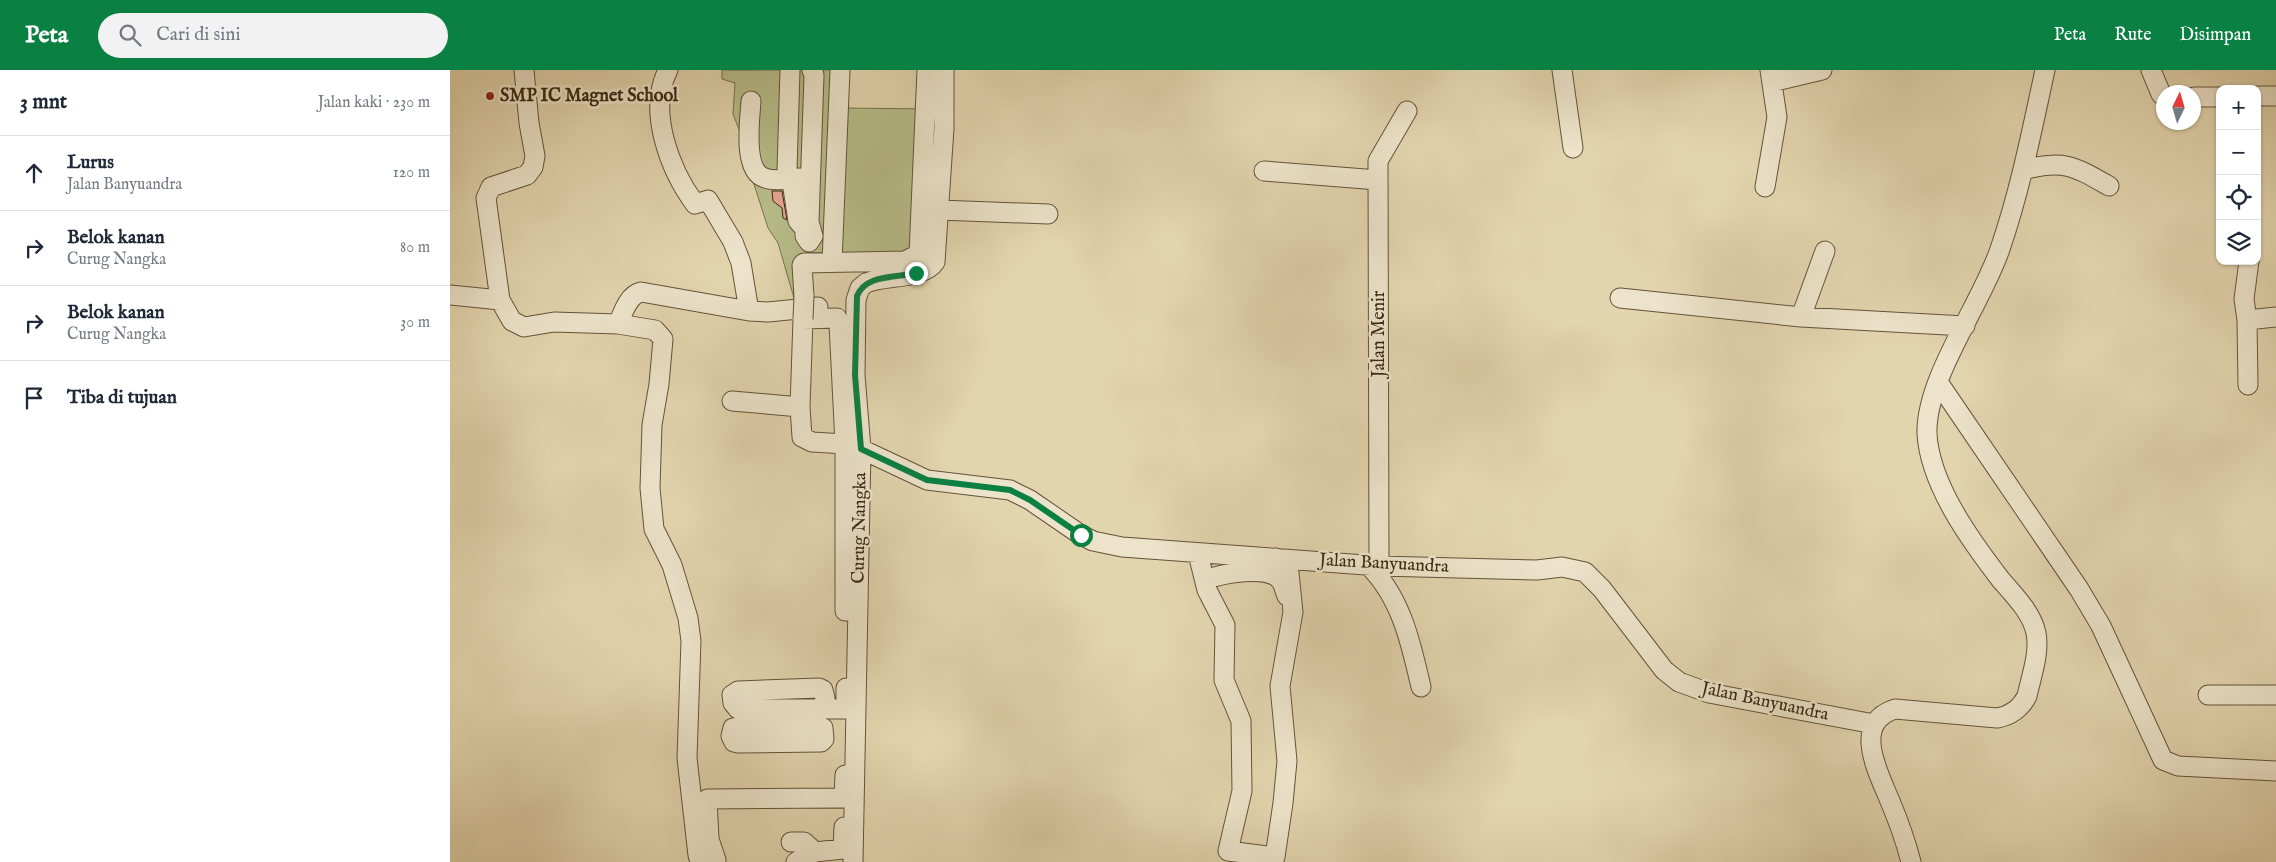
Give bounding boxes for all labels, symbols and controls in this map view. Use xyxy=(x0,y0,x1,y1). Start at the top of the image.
search box xyxy=(98,13,448,58)
text: Peta xyxy=(25,20,68,51)
icon: search xyxy=(116,21,144,49)
text: Cari di sini xyxy=(156,23,241,47)
text: Peta xyxy=(2054,24,2086,47)
text: Rute xyxy=(2114,24,2152,47)
text: Disimpan xyxy=(2180,24,2251,47)
place label: SMP IC Magnet School xyxy=(500,85,679,108)
north arrow xyxy=(2156,85,2201,130)
map controls xyxy=(2216,85,2261,265)
button: + xyxy=(2216,85,2261,130)
text: 3 mnt xyxy=(20,89,67,116)
marker: SMP IC Magnet School xyxy=(484,90,496,102)
text: Jalan kaki · 230 m xyxy=(318,93,430,113)
button: − xyxy=(2216,130,2261,175)
text: Lurus xyxy=(67,151,114,175)
icon: ahead xyxy=(20,159,48,187)
text: 120 m xyxy=(393,163,430,183)
text: Jalan Banyuandra xyxy=(67,175,182,195)
button: locate xyxy=(2216,175,2261,220)
button: layers xyxy=(2216,220,2261,265)
text: Belok kanan xyxy=(67,226,165,250)
icon: right xyxy=(20,234,48,262)
text: 80 m xyxy=(400,238,430,258)
text: Curug Nangka xyxy=(67,250,166,270)
route end xyxy=(905,262,928,285)
street label: Jalan Menir xyxy=(1368,290,1391,379)
text: Belok kanan xyxy=(67,301,165,325)
icon: right xyxy=(20,309,48,337)
text: 30 m xyxy=(400,313,430,333)
text: Curug Nangka xyxy=(67,325,166,345)
icon: arrive xyxy=(20,384,48,412)
text: Tiba di tujuan xyxy=(67,386,177,410)
street label: Curug Nangka xyxy=(848,472,872,584)
route start xyxy=(1070,524,1093,547)
street label: Jalan Banyuandra xyxy=(1317,549,1450,579)
street label: Jalan Banyuandra xyxy=(1697,677,1831,727)

